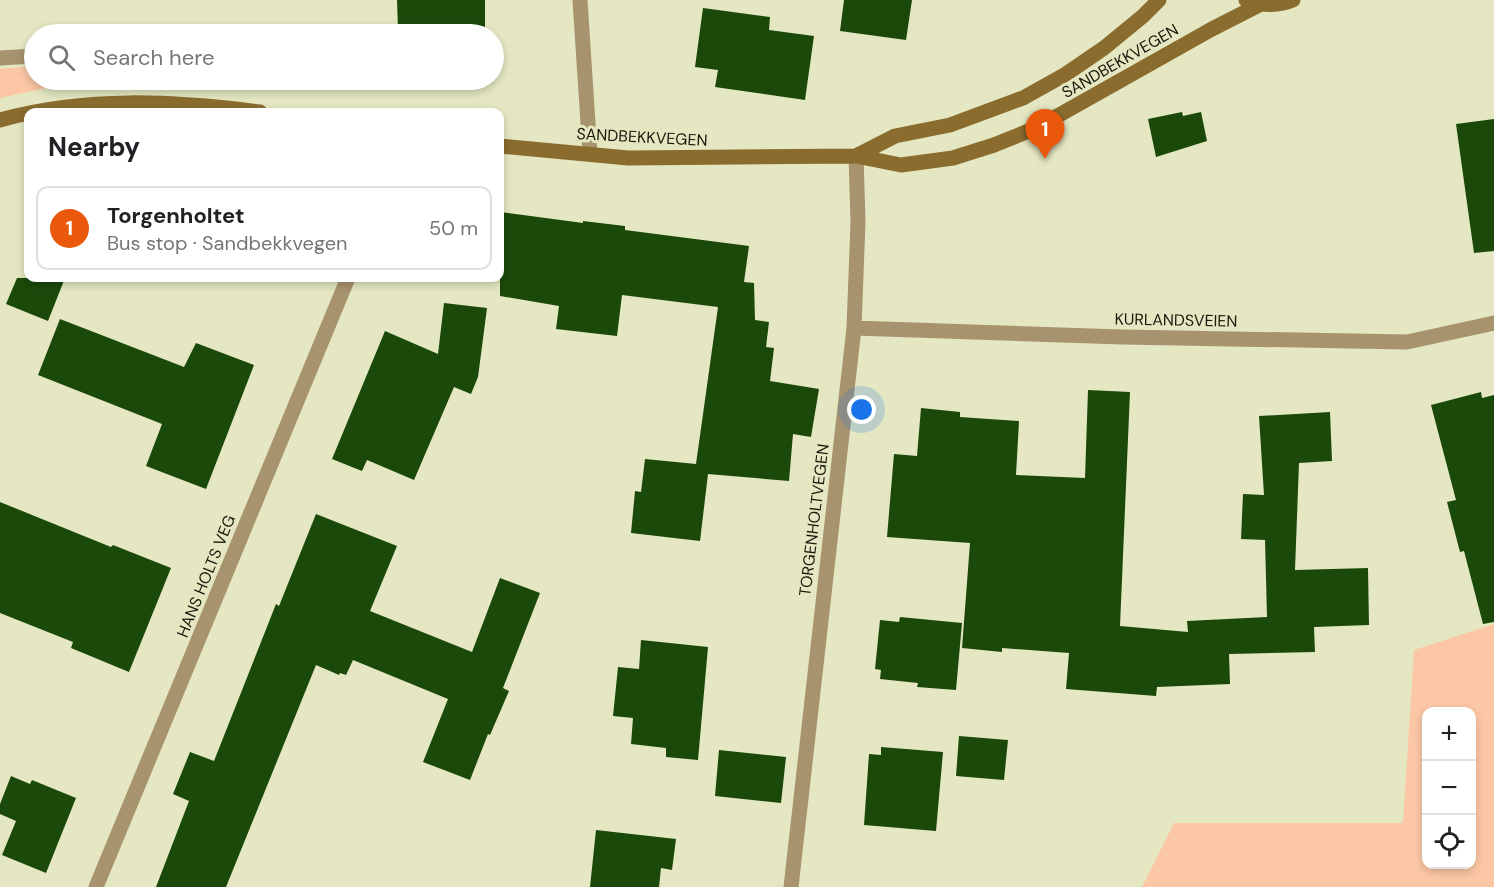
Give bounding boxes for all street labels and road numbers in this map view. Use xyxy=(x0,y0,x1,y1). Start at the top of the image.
street label: SANDBEKKVEGEN xyxy=(1058,19,1182,103)
street label: SANDBEKKVEGEN xyxy=(576,123,708,151)
street label: KURLANDSVEIEN xyxy=(1114,308,1238,332)
street label: TORGENHOLTVEGEN xyxy=(794,443,834,597)
street label: HANS HOLTS VEG xyxy=(172,512,240,640)

